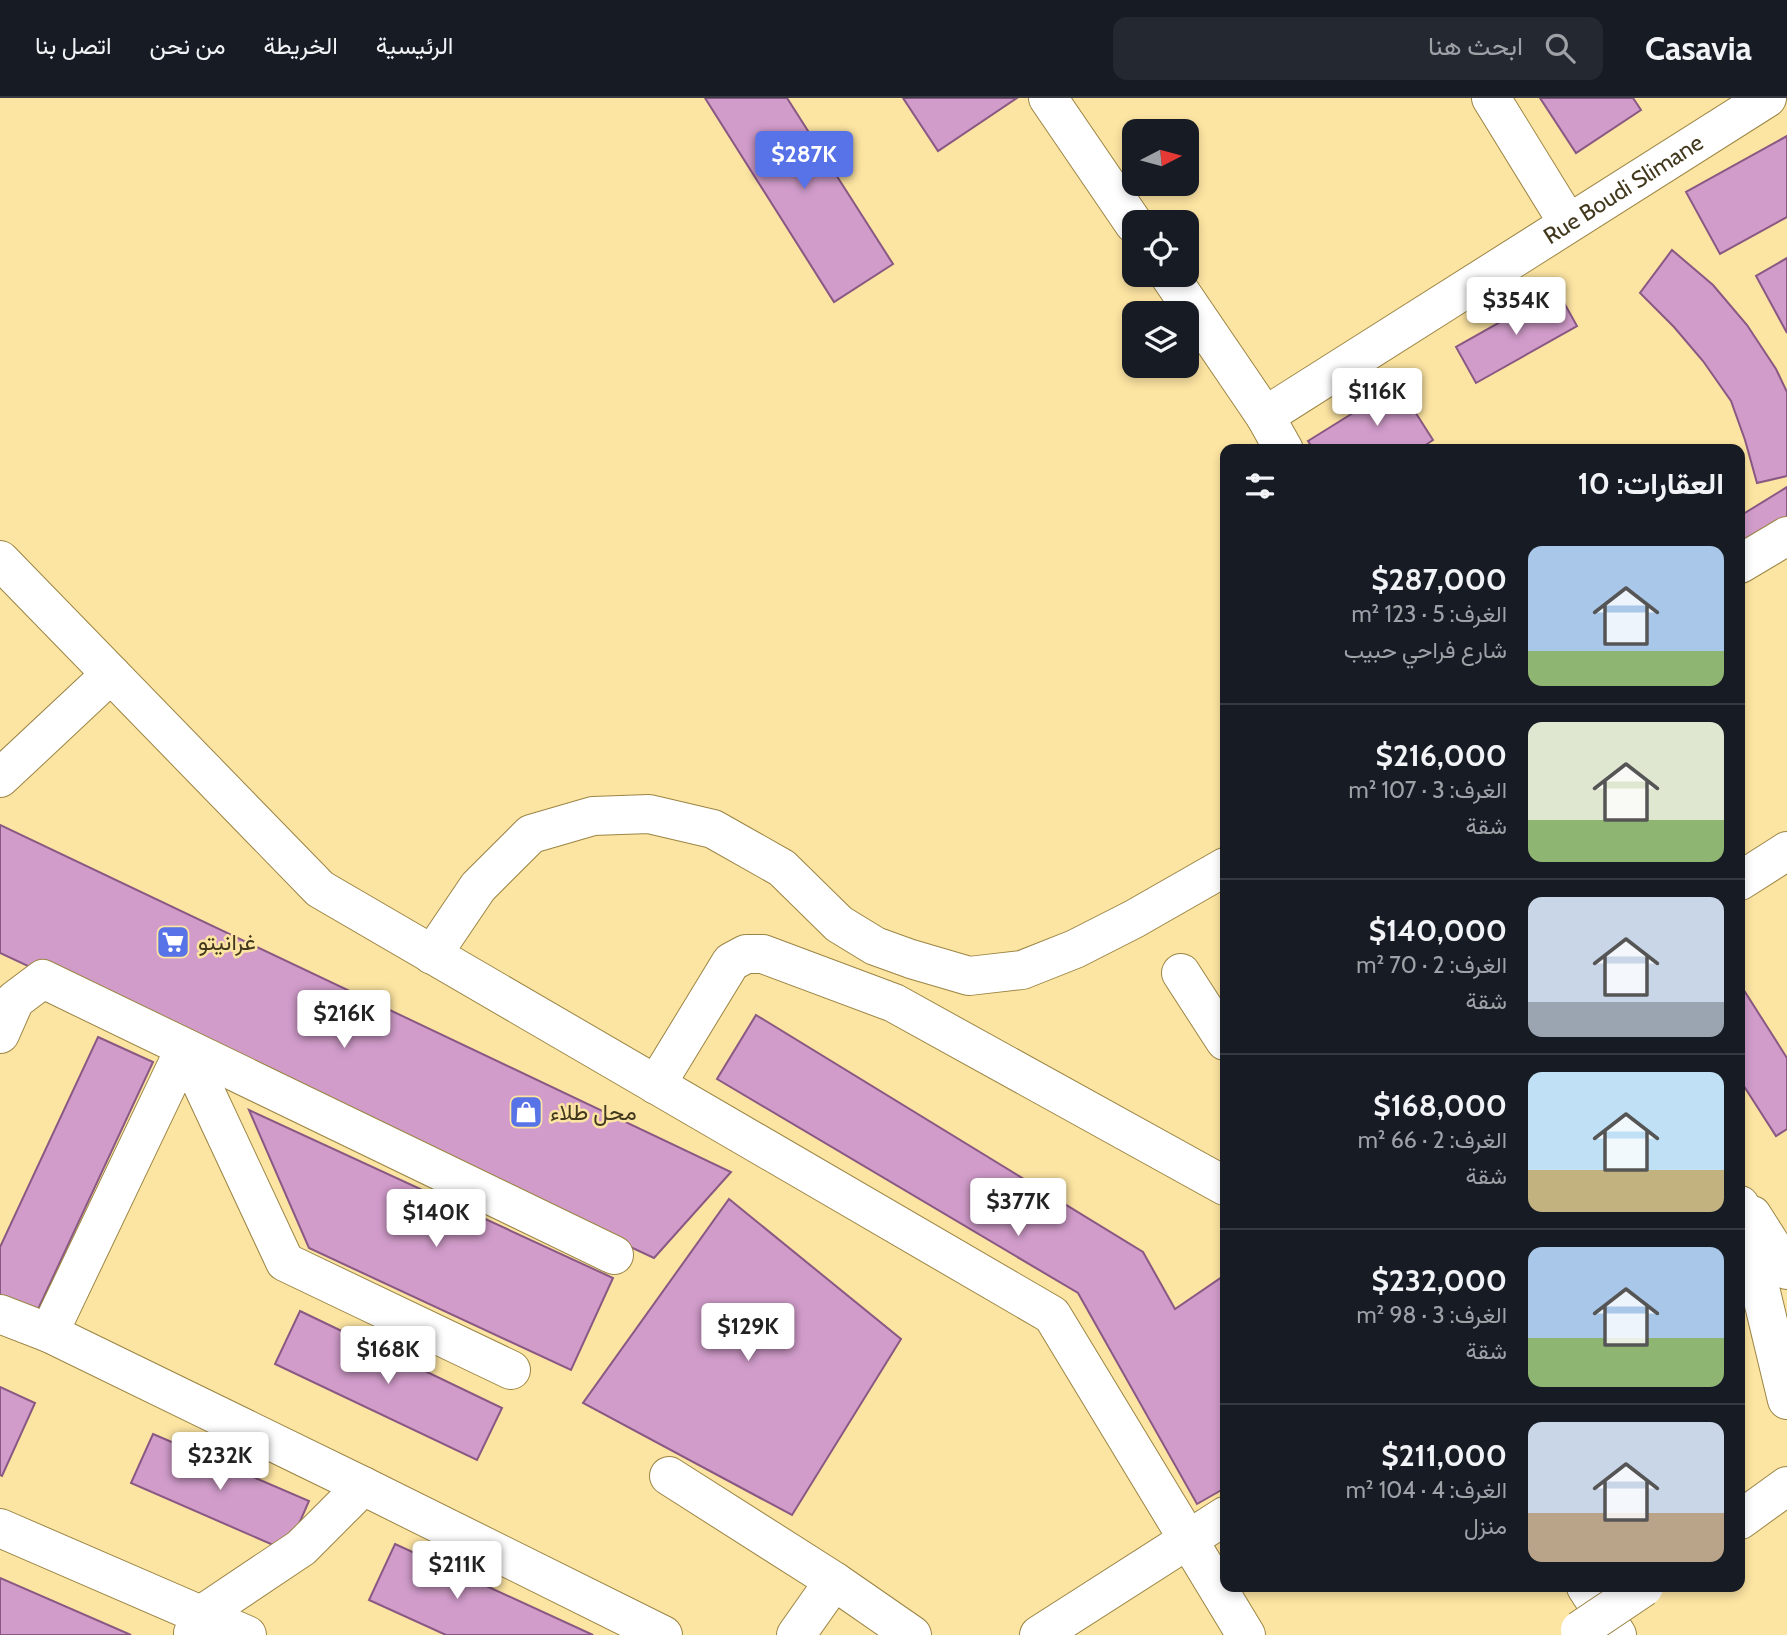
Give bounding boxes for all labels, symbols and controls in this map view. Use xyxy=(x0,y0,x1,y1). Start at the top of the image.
search box xyxy=(1113,17,1603,80)
text: Casavia xyxy=(1645,28,1752,68)
icon: search xyxy=(1541,29,1579,67)
text: ابحث هنا xyxy=(1428,30,1523,62)
text: اتصل بنا xyxy=(35,31,112,60)
text: من نحن xyxy=(150,31,226,60)
text: الخريطة xyxy=(264,31,338,60)
text: الرئيسية xyxy=(376,31,453,60)
north arrow xyxy=(1122,119,1199,196)
map controls xyxy=(1122,119,1199,378)
street label: Rue Boudi Slimane xyxy=(1538,128,1708,250)
pin: $287K xyxy=(755,132,853,191)
text: $287K xyxy=(771,140,837,168)
button: locate xyxy=(1122,210,1199,287)
pin: $354K xyxy=(1467,278,1565,337)
text: $354K xyxy=(1483,286,1549,314)
button: layers xyxy=(1122,301,1199,378)
pin: $116K xyxy=(1328,368,1426,428)
text: $116K xyxy=(1348,377,1406,405)
text: العقارات: 10 xyxy=(1578,465,1724,502)
icon: filters xyxy=(1241,467,1279,505)
text: $287,000 xyxy=(1371,561,1507,598)
icon: home xyxy=(1584,574,1668,658)
text: الغرف: 5 · 123 m² xyxy=(1351,600,1507,628)
text: شارع فراحي حبيب xyxy=(1344,636,1507,664)
text: $216,000 xyxy=(1376,737,1507,774)
icon: home xyxy=(1584,750,1668,834)
text: الغرف: 3 · 107 m² xyxy=(1349,776,1507,804)
text: شقة xyxy=(1465,812,1507,840)
text: $140,000 xyxy=(1369,912,1507,949)
supermarket icon: غرانيتو xyxy=(154,923,192,961)
icon: home xyxy=(1584,925,1668,1009)
place label: غرانيتو xyxy=(198,928,256,957)
text: الغرف: 2 · 70 m² xyxy=(1356,951,1507,979)
text: شقة xyxy=(1465,987,1507,1015)
pin: $216K xyxy=(295,990,393,1050)
text: $216K xyxy=(313,999,375,1027)
text: $168,000 xyxy=(1373,1087,1507,1124)
shop icon: محل طلاء xyxy=(507,1093,545,1131)
place label: محل طلاء xyxy=(550,1098,637,1126)
icon: home xyxy=(1584,1100,1668,1184)
text: الغرف: 2 · 66 m² xyxy=(1358,1126,1507,1154)
text: شقة xyxy=(1465,1162,1507,1190)
pin: $377K xyxy=(969,1178,1067,1238)
text: $377K xyxy=(986,1187,1050,1215)
pin: $140K xyxy=(387,1190,485,1249)
text: $140K xyxy=(403,1198,469,1226)
text: $232,000 xyxy=(1371,1262,1507,1299)
icon: home xyxy=(1584,1275,1668,1359)
text: الغرف: 3 · 98 m² xyxy=(1356,1301,1507,1329)
pin: $129K xyxy=(699,1304,797,1363)
text: $129K xyxy=(717,1312,779,1340)
pin: $168K xyxy=(339,1326,437,1386)
text: $168K xyxy=(356,1335,420,1363)
text: شقة xyxy=(1465,1337,1507,1365)
pin: $232K xyxy=(171,1432,269,1492)
text: $211,000 xyxy=(1381,1437,1507,1474)
text: $232K xyxy=(188,1441,252,1469)
icon: home xyxy=(1584,1450,1668,1534)
text: الغرف: 4 · 104 m² xyxy=(1346,1476,1507,1504)
text: منزل xyxy=(1464,1512,1507,1540)
pin: $211K xyxy=(408,1542,506,1601)
text: $211K xyxy=(429,1550,485,1578)

